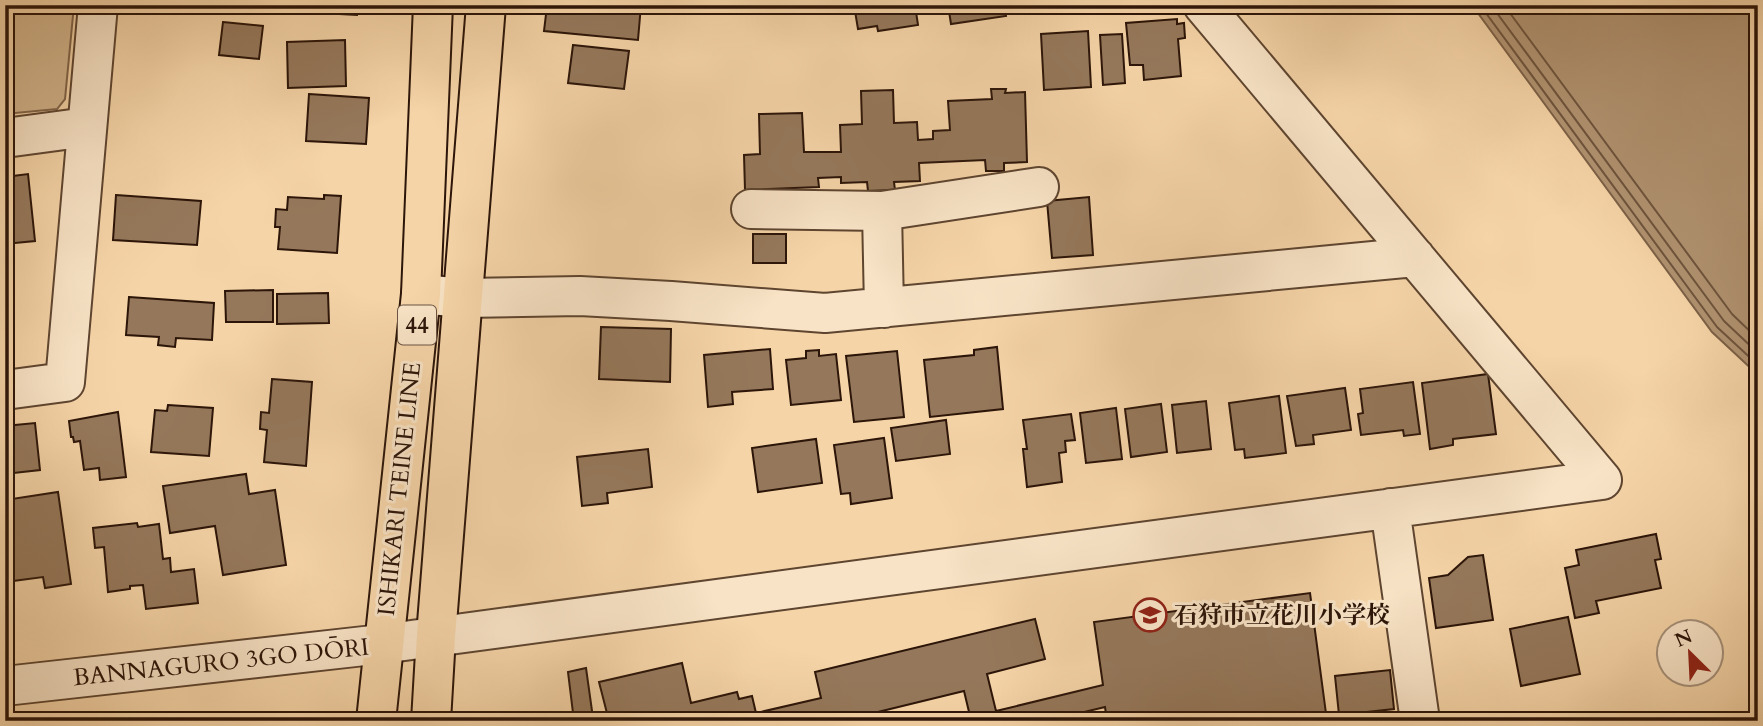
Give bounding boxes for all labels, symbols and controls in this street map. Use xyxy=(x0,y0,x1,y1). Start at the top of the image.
road number: 44 xyxy=(398,306,436,344)
street label: ISHIKARI TEINE LINE xyxy=(370,361,429,618)
school or university icon: 石狩市立花川小学校 xyxy=(1131,596,1169,634)
place label: 石狩市立花川小学校 xyxy=(1174,599,1390,632)
north arrow xyxy=(1654,618,1724,688)
text: N xyxy=(1671,623,1697,654)
street label: BANNAGURO 3GO DŌRI xyxy=(71,631,371,694)

